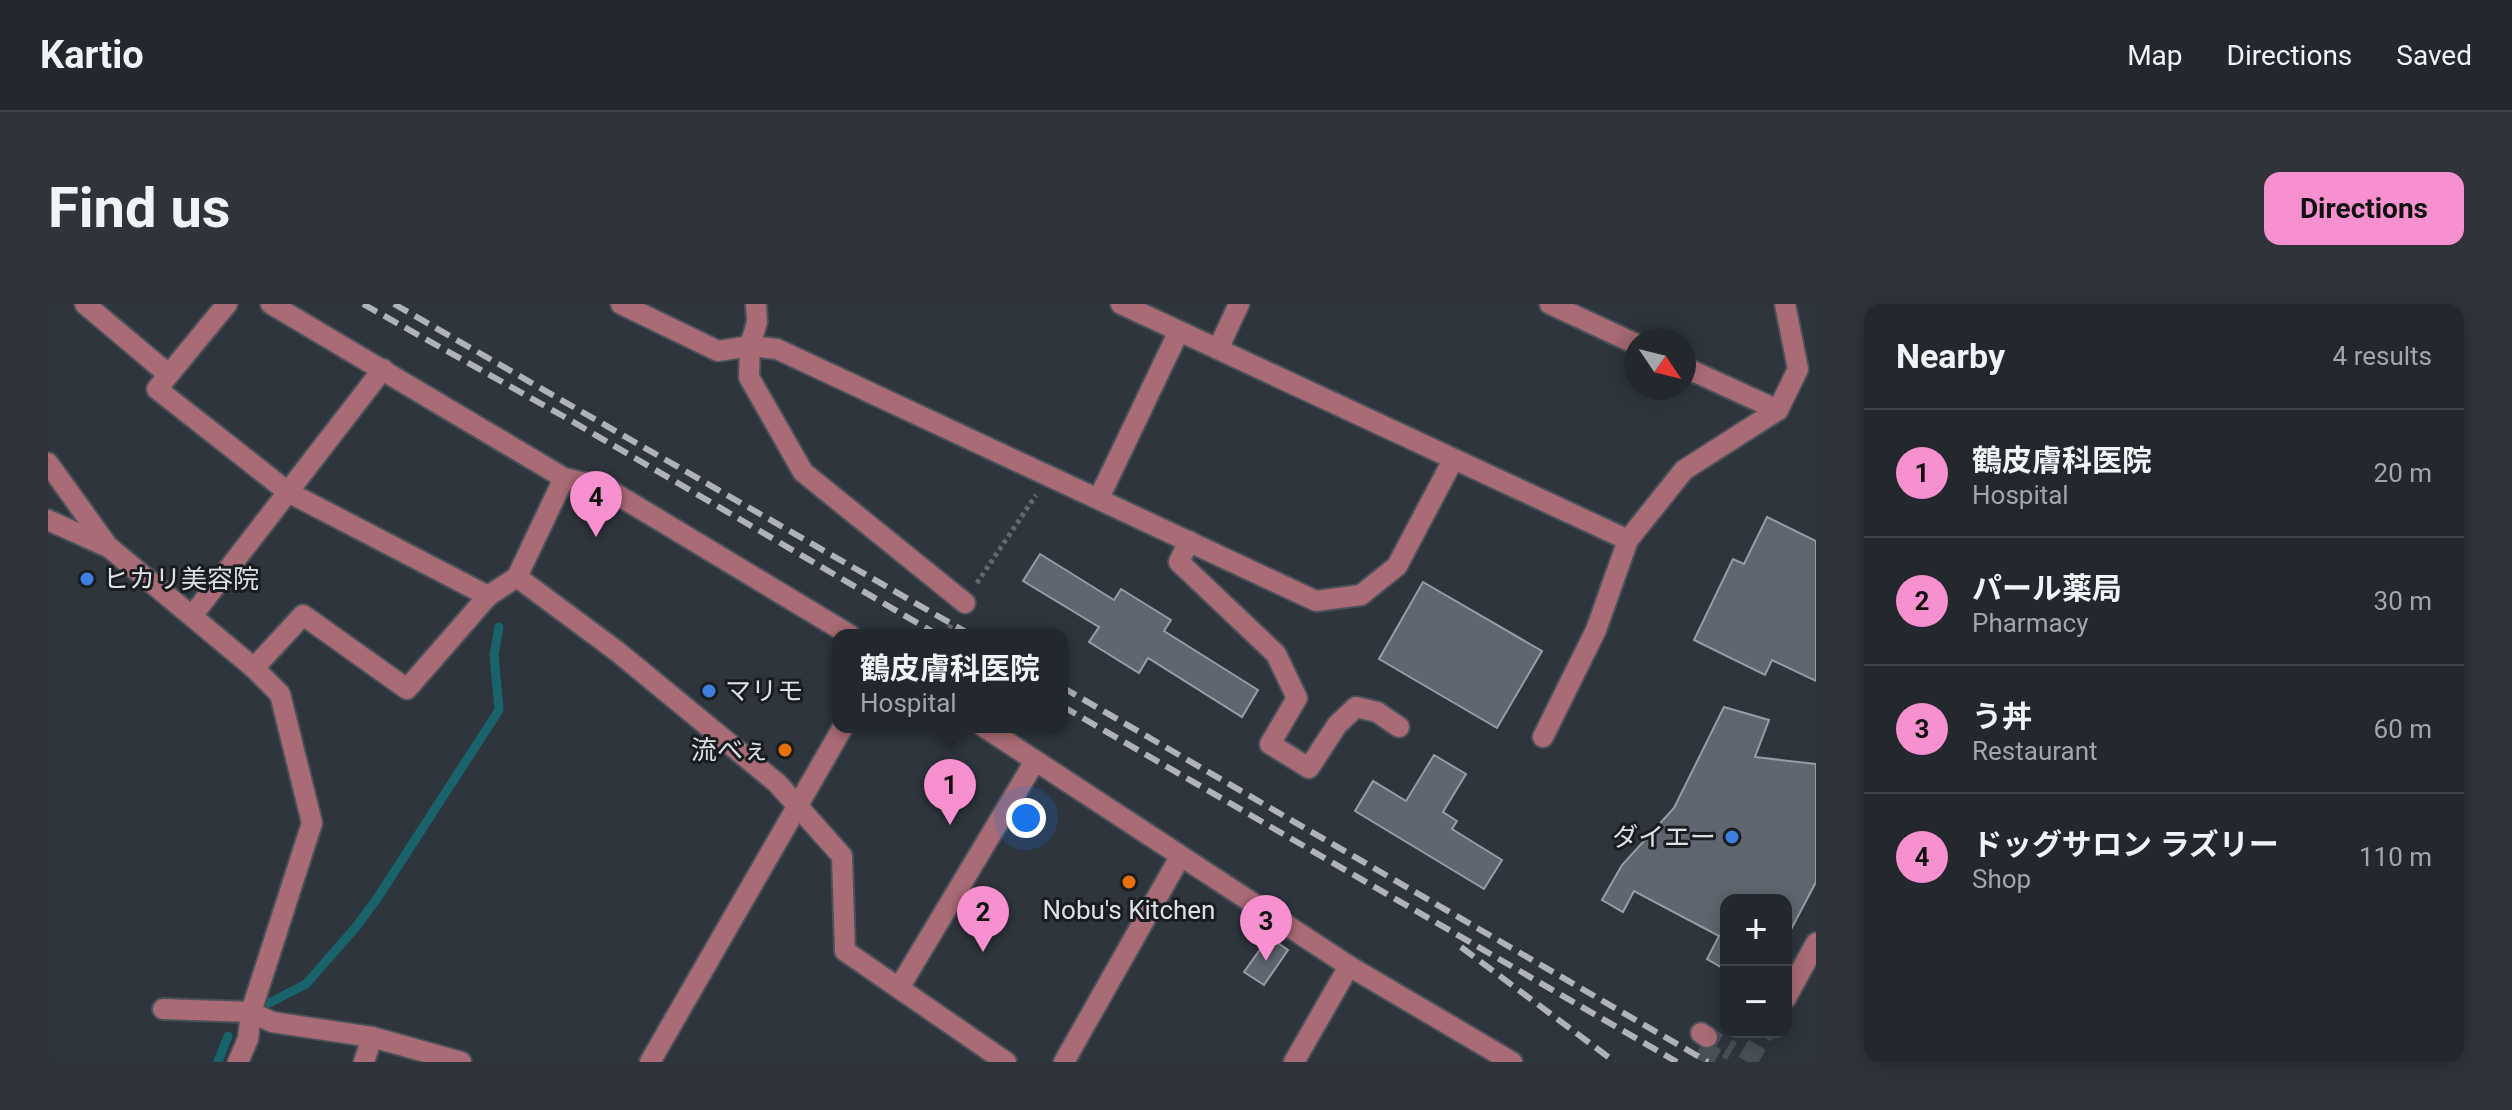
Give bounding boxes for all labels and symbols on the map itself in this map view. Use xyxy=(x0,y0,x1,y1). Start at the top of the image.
north arrow xyxy=(1624,328,1696,400)
pin: 4 xyxy=(570,471,622,537)
place label: ヒカリ美容院 xyxy=(103,564,259,594)
marker: ヒカリ美容院 xyxy=(78,570,96,588)
place label: マリモ xyxy=(725,676,803,706)
marker: マリモ xyxy=(700,682,718,700)
place label: 流べぇ xyxy=(691,735,769,765)
marker: 流べぇ xyxy=(776,741,794,759)
pin: 1 xyxy=(924,759,976,825)
your location xyxy=(1006,798,1046,838)
place label: ダイエー xyxy=(1612,822,1716,852)
marker: ダイエー xyxy=(1723,828,1741,846)
marker: Nobu's Kitchen xyxy=(1120,873,1138,891)
pin: 2 xyxy=(957,886,1009,952)
place label: Nobu's Kitchen xyxy=(1043,895,1215,925)
pin: 3 xyxy=(1240,895,1292,961)

